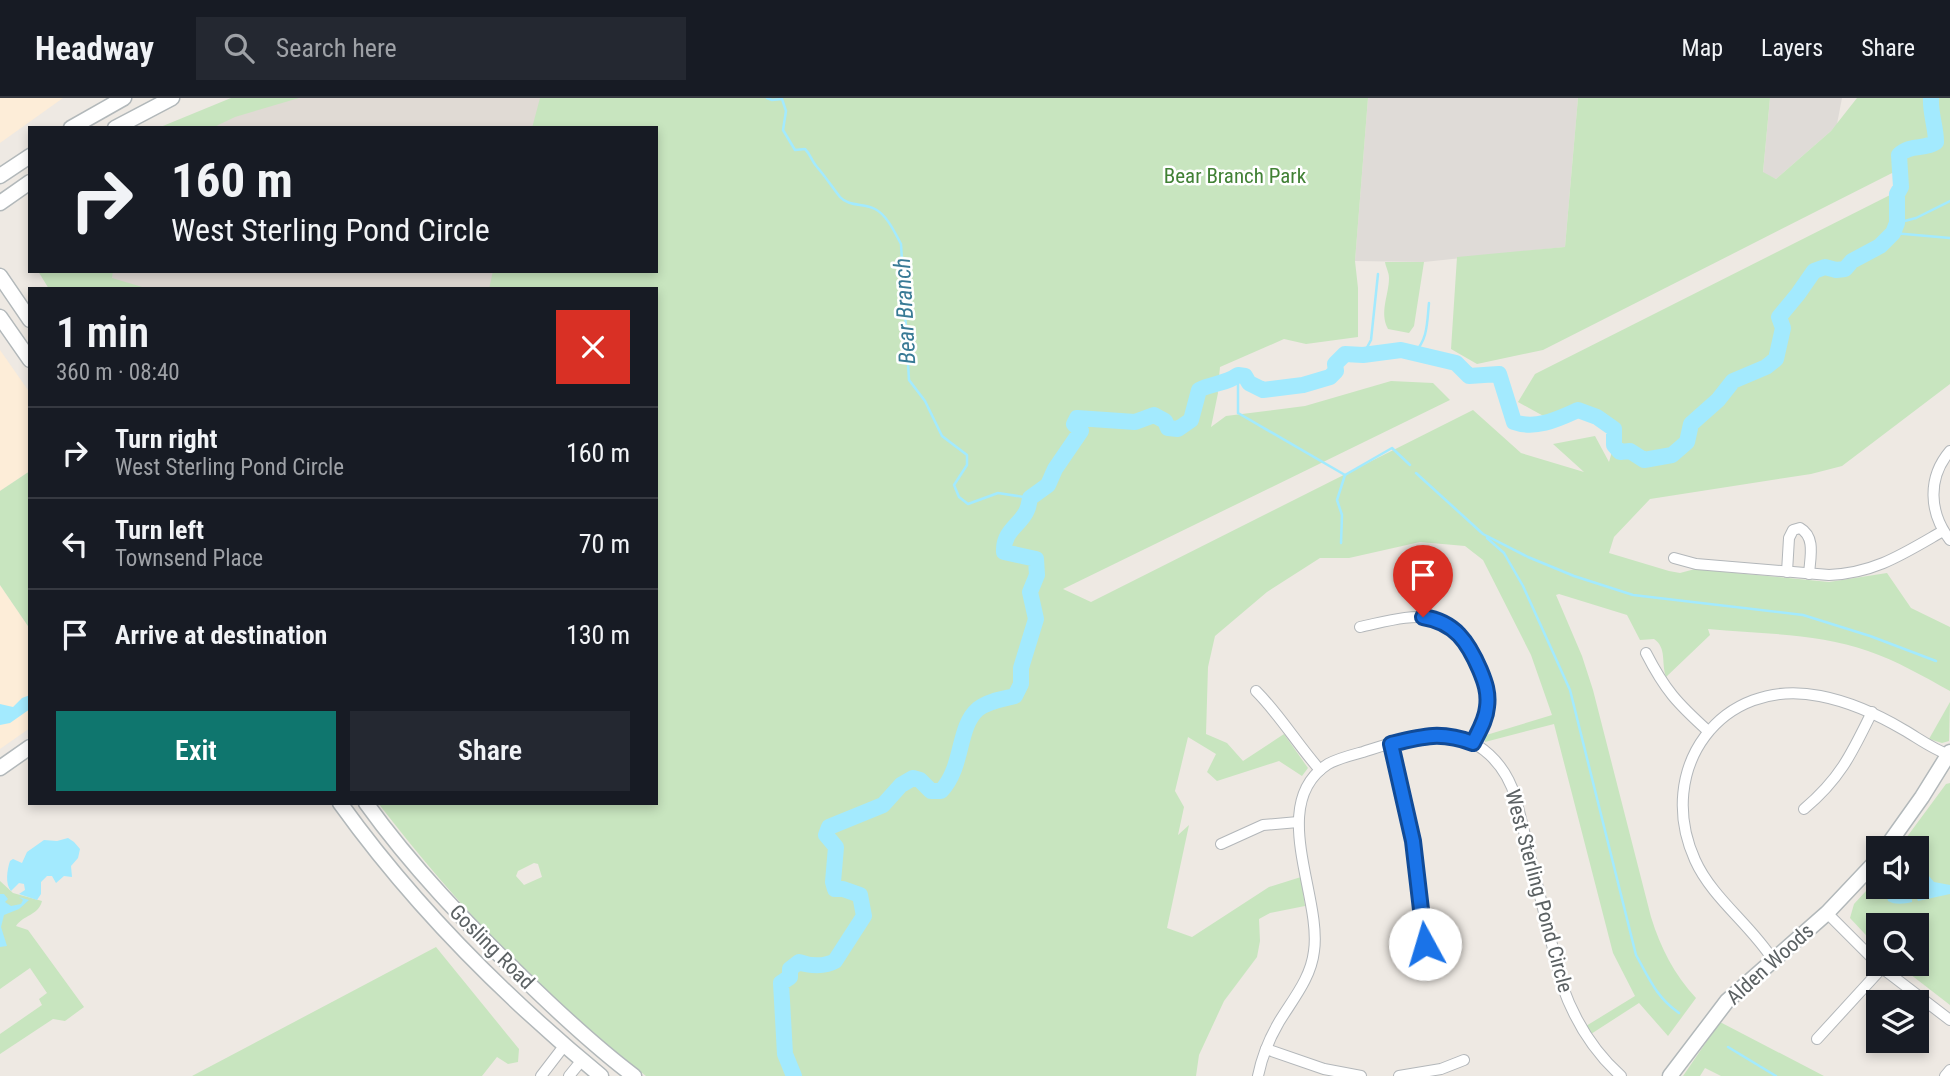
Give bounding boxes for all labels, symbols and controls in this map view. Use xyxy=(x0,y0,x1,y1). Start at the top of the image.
search box xyxy=(196,17,686,80)
text: Headway xyxy=(35,29,154,68)
icon: search xyxy=(220,29,258,67)
text: Search here xyxy=(276,33,397,63)
text: Map xyxy=(1682,34,1723,62)
text: Layers xyxy=(1761,34,1823,62)
text: Share xyxy=(1861,34,1915,62)
text: 160 m xyxy=(171,152,293,209)
icon: right xyxy=(56,154,147,245)
park label: Bear Branch Park xyxy=(1164,164,1307,188)
text: West Sterling Pond Circle xyxy=(171,211,490,249)
water label: Bear Branch xyxy=(889,257,921,365)
text: 1 min xyxy=(56,308,149,357)
button: close xyxy=(556,310,630,384)
text: 360 m · 08:40 xyxy=(56,359,180,386)
text: Turn right xyxy=(115,424,217,454)
icon: right xyxy=(56,434,94,472)
text: 160 m xyxy=(566,438,630,468)
text: West Sterling Pond Circle xyxy=(115,454,344,481)
text: Turn left xyxy=(115,515,204,545)
icon: left xyxy=(56,525,94,563)
text: 70 m xyxy=(579,529,630,559)
text: Townsend Place xyxy=(115,545,263,572)
pin xyxy=(1393,545,1453,617)
icon: arrive xyxy=(1404,556,1442,594)
icon: arrive xyxy=(56,616,94,654)
text: Arrive at destination xyxy=(115,620,327,650)
text: 130 m xyxy=(566,620,630,650)
button: Exit xyxy=(56,711,336,791)
button: Share xyxy=(350,711,630,791)
street label: West Sterling Pond Circle xyxy=(1500,787,1578,995)
map controls xyxy=(1866,836,1929,1053)
button: sound xyxy=(1866,836,1929,899)
street label: Gosling Road xyxy=(445,900,539,994)
position arrow xyxy=(1388,907,1462,981)
button: search xyxy=(1866,913,1929,976)
street label: Alden Woods xyxy=(1721,919,1819,1009)
button: layers xyxy=(1866,990,1929,1053)

